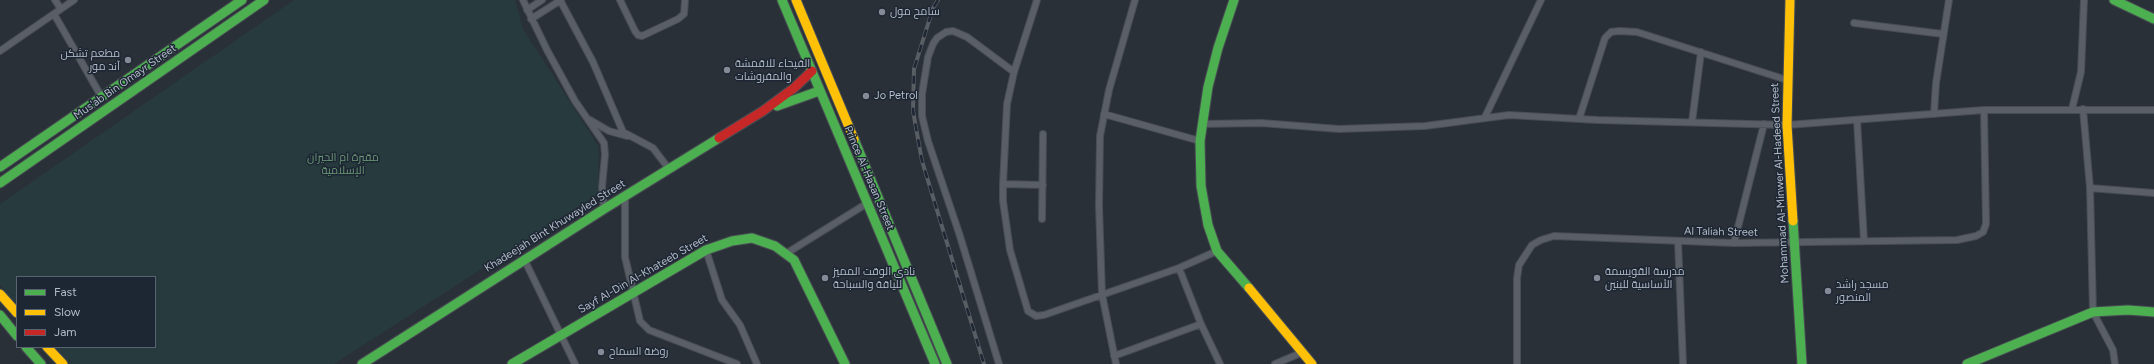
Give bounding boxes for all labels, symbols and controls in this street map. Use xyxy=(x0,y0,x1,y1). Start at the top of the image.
place label: سامح مول xyxy=(890,5,940,19)
marker: سامح مول xyxy=(877,7,887,17)
street label: Mus'ab Bin Omayr Street xyxy=(71,42,179,122)
place label: مطعم تشكن آند مور xyxy=(60,47,120,73)
marker: مطعم تشكن آند مور xyxy=(123,55,133,65)
place label: الفيحاء للاقمشة والمفروشات xyxy=(735,57,810,83)
marker: الفيحاء للاقمشة والمفروشات xyxy=(722,65,732,75)
street label: Mohammad Al-Minwer Al-Hadeed Street xyxy=(1768,82,1792,284)
place label: Jo Petrol xyxy=(874,89,918,103)
marker: Jo Petrol xyxy=(861,91,871,101)
street label: Prince Al-Hasan Street xyxy=(841,124,897,232)
park label: مقبرة ام الحيران الإسلامية xyxy=(307,151,379,177)
street label: Khadeejah Bint Khuwayled Street xyxy=(482,177,628,275)
street label: Al Taliah Street xyxy=(1684,225,1758,239)
street label: Sayf Al-Din Al-Khateeb Street xyxy=(576,231,710,317)
place label: نادي الوقت المميز للياقة والسباحة xyxy=(833,265,915,291)
place label: مدرسة القويسمة الأساسية للبنين xyxy=(1605,265,1685,291)
marker: نادي الوقت المميز للياقة والسباحة xyxy=(820,273,830,283)
marker: مدرسة القويسمة الأساسية للبنين xyxy=(1592,273,1602,283)
legend xyxy=(16,276,156,348)
place label: مسجد راشد المنصور xyxy=(1836,278,1889,304)
text: Fast xyxy=(54,285,77,299)
marker: مسجد راشد المنصور xyxy=(1823,286,1833,296)
text: Slow xyxy=(54,305,80,319)
text: Jam xyxy=(54,325,77,339)
place label: روضة السماح xyxy=(609,345,668,359)
marker: روضة السماح xyxy=(596,347,606,357)

